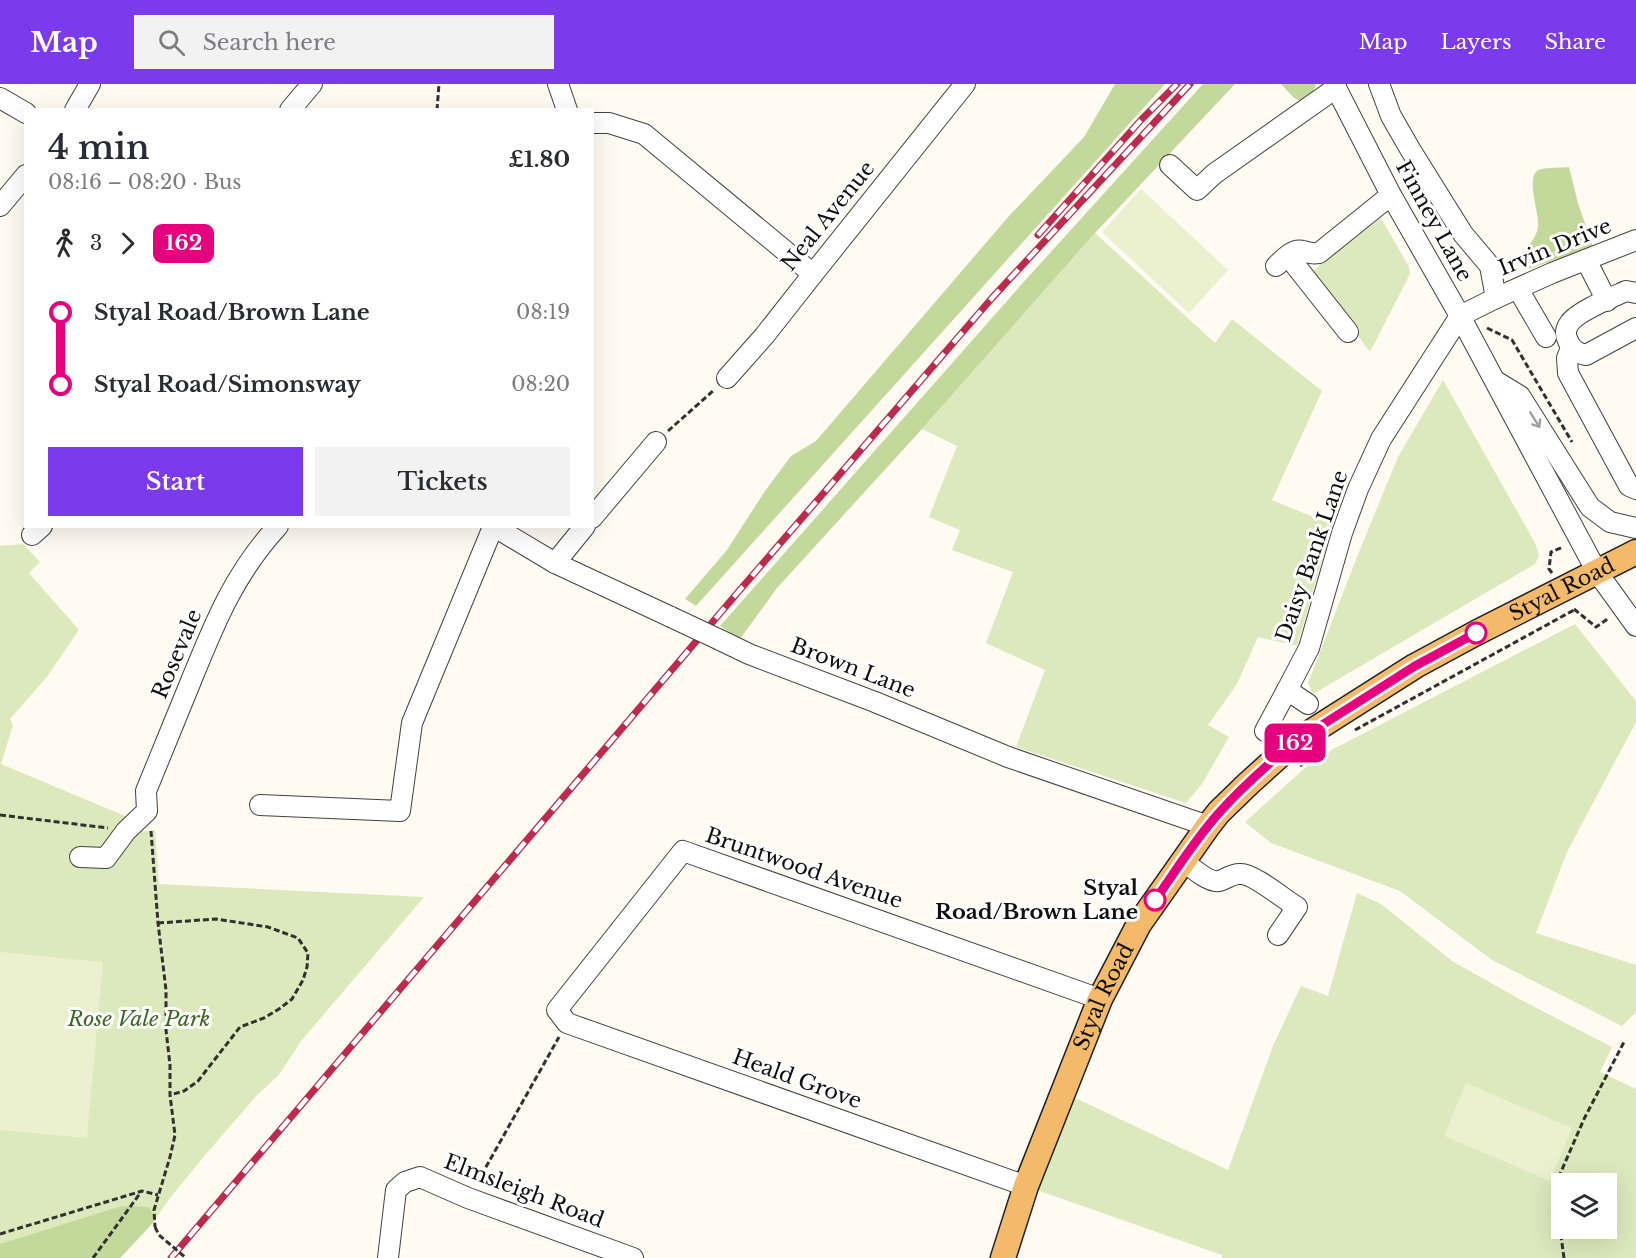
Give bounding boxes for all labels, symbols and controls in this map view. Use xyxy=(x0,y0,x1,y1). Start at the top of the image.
search box xyxy=(134,15,554,69)
text: Map xyxy=(30,25,98,60)
icon: search xyxy=(155,26,188,59)
text: Search here xyxy=(203,29,336,56)
text: Map xyxy=(1359,29,1408,55)
text: Layers xyxy=(1441,29,1512,55)
text: Share xyxy=(1545,29,1606,55)
text: 4 min xyxy=(48,127,150,168)
text: £1.80 xyxy=(509,146,570,173)
street label: Neal Avenue xyxy=(776,156,880,276)
street label: Finney Lane xyxy=(1390,156,1478,286)
text: 08:16 – 08:20 · Bus xyxy=(48,170,241,194)
street label: Irvin Drive xyxy=(1495,213,1615,281)
icon: walk xyxy=(48,227,81,260)
icon: forward xyxy=(111,227,144,260)
text: 162 xyxy=(165,230,202,256)
text: 3 xyxy=(90,231,102,255)
text: Styal Road/Brown Lane xyxy=(94,299,370,326)
text: 08:19 xyxy=(516,300,570,324)
text: Styal Road/Simonsway xyxy=(94,371,361,398)
text: 08:20 xyxy=(511,372,570,396)
one-way arrow xyxy=(1529,412,1542,429)
button: Start xyxy=(48,447,303,516)
button: Tickets xyxy=(315,447,570,516)
street label: Daisy Bank Lane xyxy=(1270,467,1354,645)
street label: Styal Road xyxy=(1505,552,1619,627)
street label: Rosevale xyxy=(147,605,207,703)
unlabelled marker xyxy=(1465,622,1487,644)
street label: Brown Lane xyxy=(787,632,919,704)
line badge: 162 xyxy=(1260,724,1330,762)
text: 162 xyxy=(1277,730,1313,756)
street label: Bruntwood Avenue xyxy=(702,822,906,914)
place label: Styal Road/Brown Lane xyxy=(935,875,1139,925)
marker: Styal Road/Brown Lane xyxy=(1144,889,1166,911)
street label: Styal Road xyxy=(1068,939,1140,1054)
park label: Rose Vale Park xyxy=(67,1006,210,1032)
street label: Heald Grove xyxy=(729,1044,865,1114)
street label: Elmsleigh Road xyxy=(440,1149,608,1233)
map controls xyxy=(1551,1173,1617,1239)
button: layers xyxy=(1551,1173,1617,1239)

